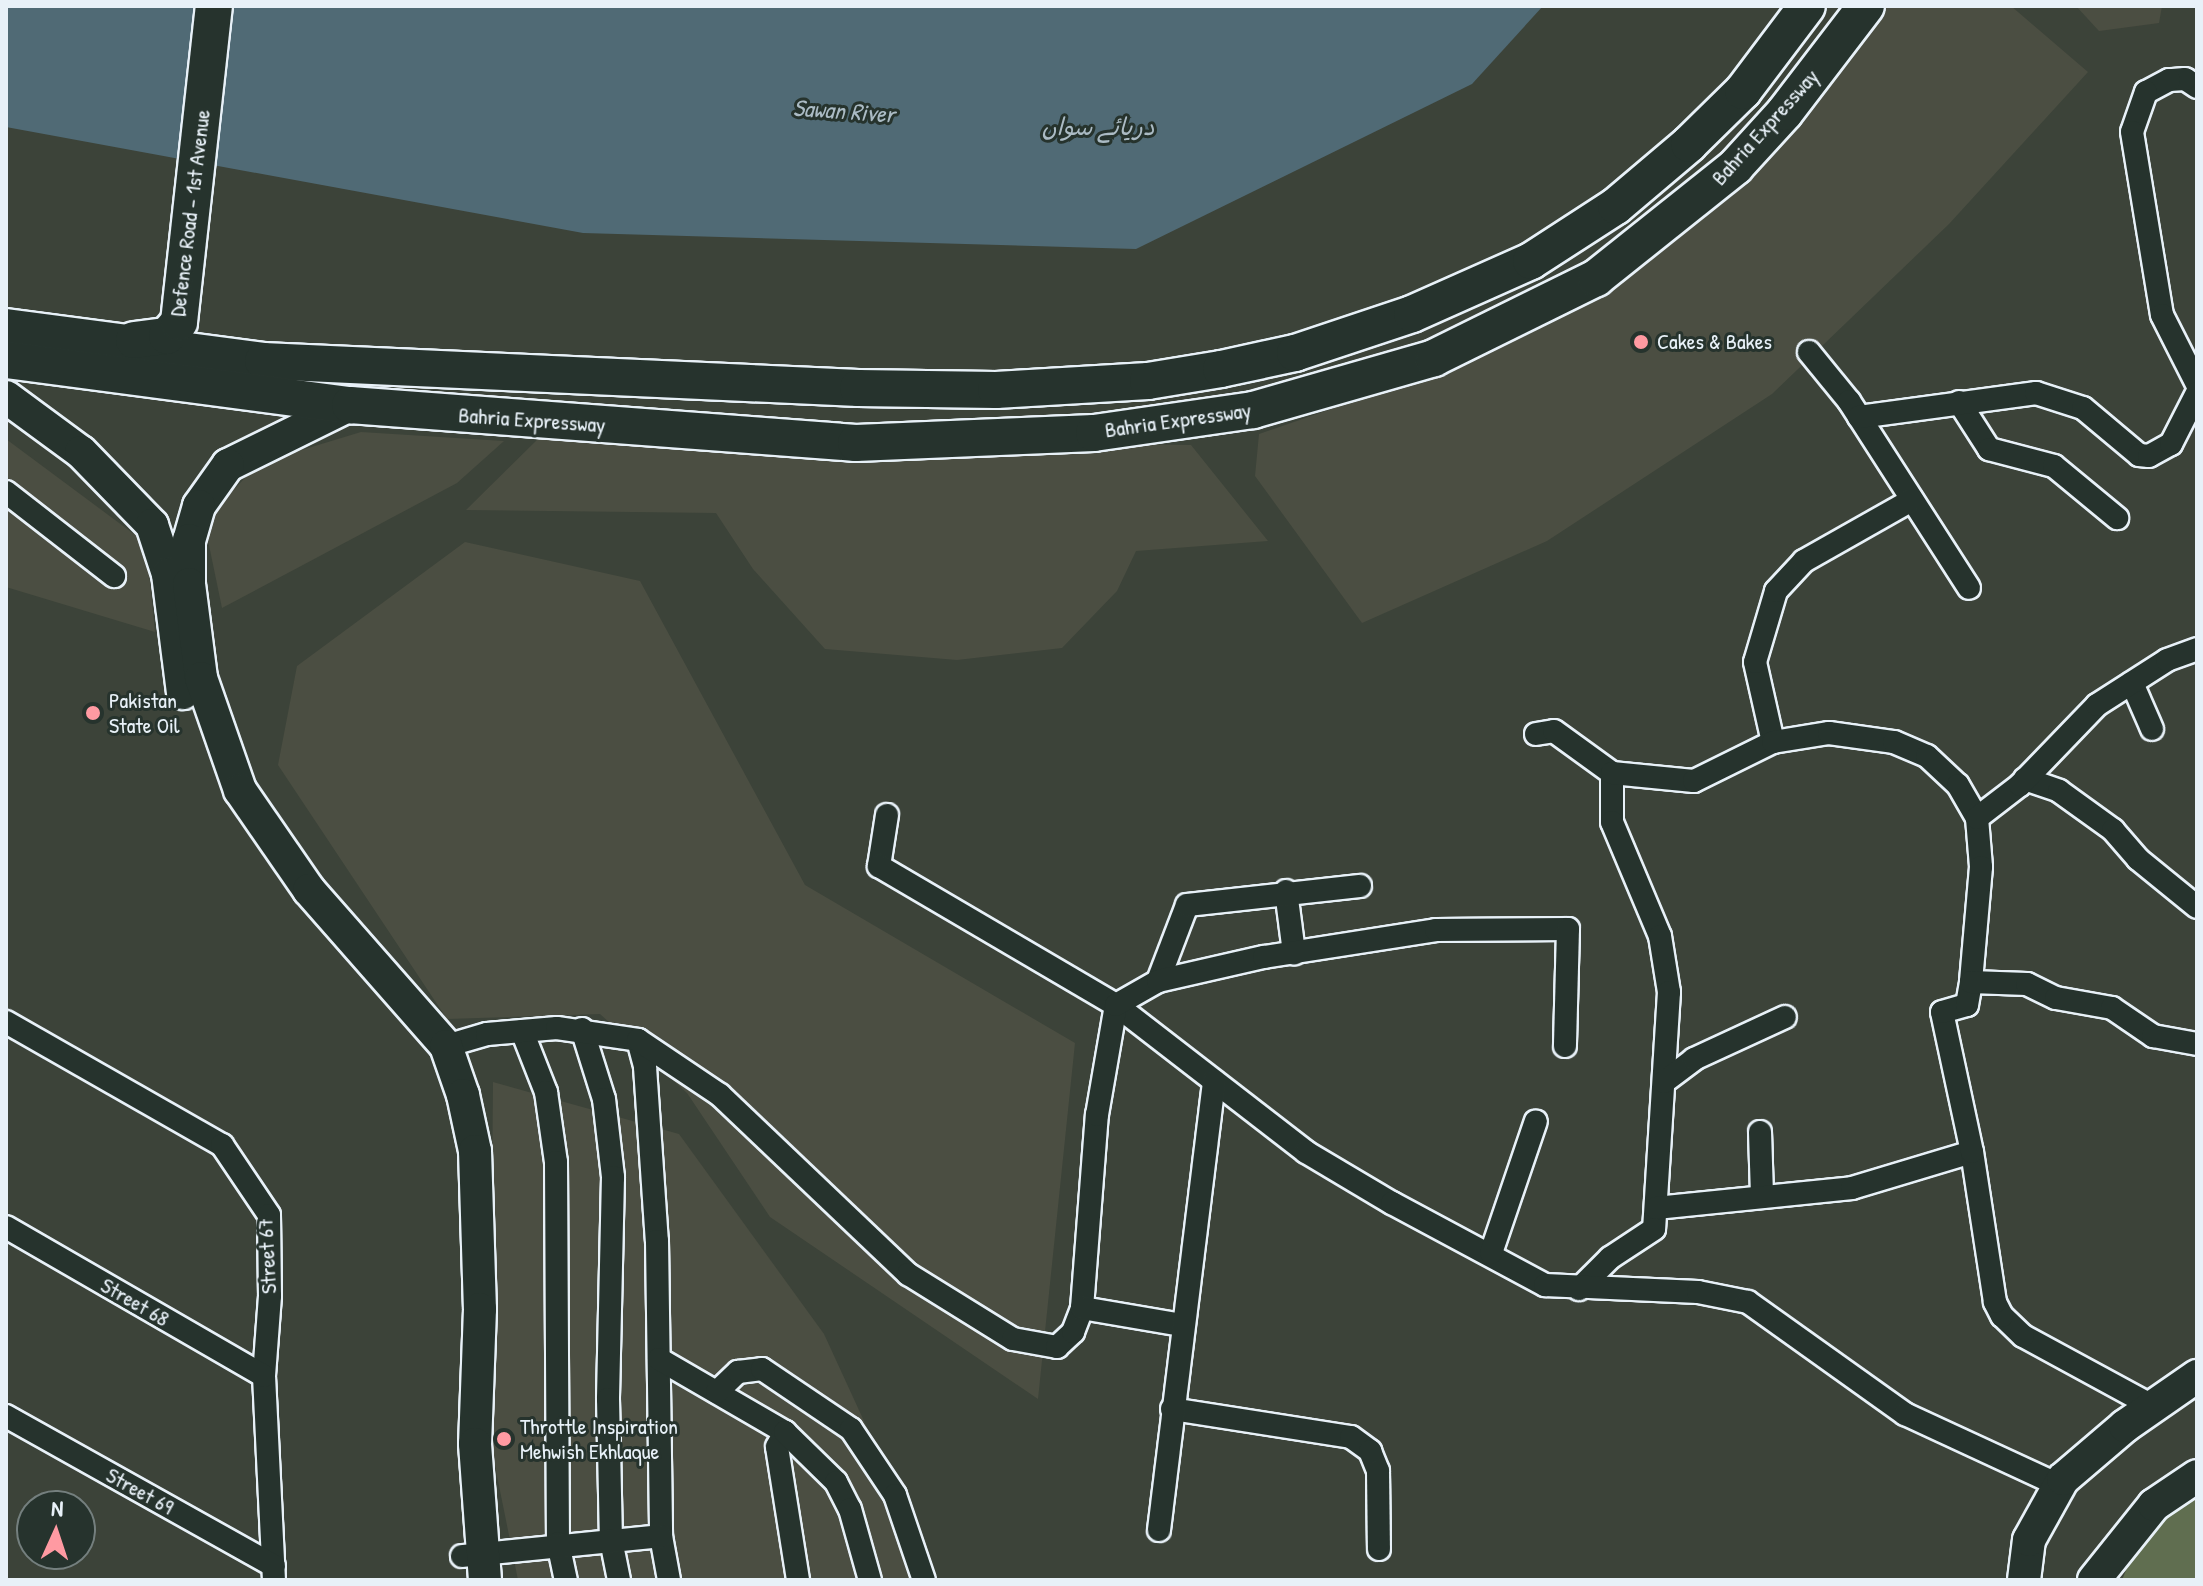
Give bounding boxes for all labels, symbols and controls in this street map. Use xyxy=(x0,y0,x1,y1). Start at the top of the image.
street label: Bahria Expressway xyxy=(1706,63,1824,191)
water label: Sawan River xyxy=(792,93,896,129)
street label: Defence Road - 1st Avenue xyxy=(164,108,216,318)
water label: دریائے سواں xyxy=(1042,113,1154,141)
place label: Cakes & Bakes xyxy=(1657,329,1772,355)
marker: Cakes & Bakes xyxy=(1632,333,1650,351)
street label: Bahria Expressway xyxy=(1103,397,1253,443)
street label: Bahria Expressway xyxy=(458,402,606,438)
place label: Pakistan State Oil xyxy=(109,687,180,738)
marker: Pakistan State Oil xyxy=(84,704,102,722)
street label: Street 67 xyxy=(252,1217,282,1295)
street label: Street 68 xyxy=(96,1272,174,1332)
place label: Throttle Inspiration Mehwish Ekhlaque xyxy=(520,1413,678,1464)
marker: Throttle Inspiration Mehwish Ekhlaque xyxy=(495,1430,513,1448)
street label: Street 69 xyxy=(102,1462,178,1520)
north arrow xyxy=(16,1490,96,1570)
text: N xyxy=(51,1493,64,1523)

